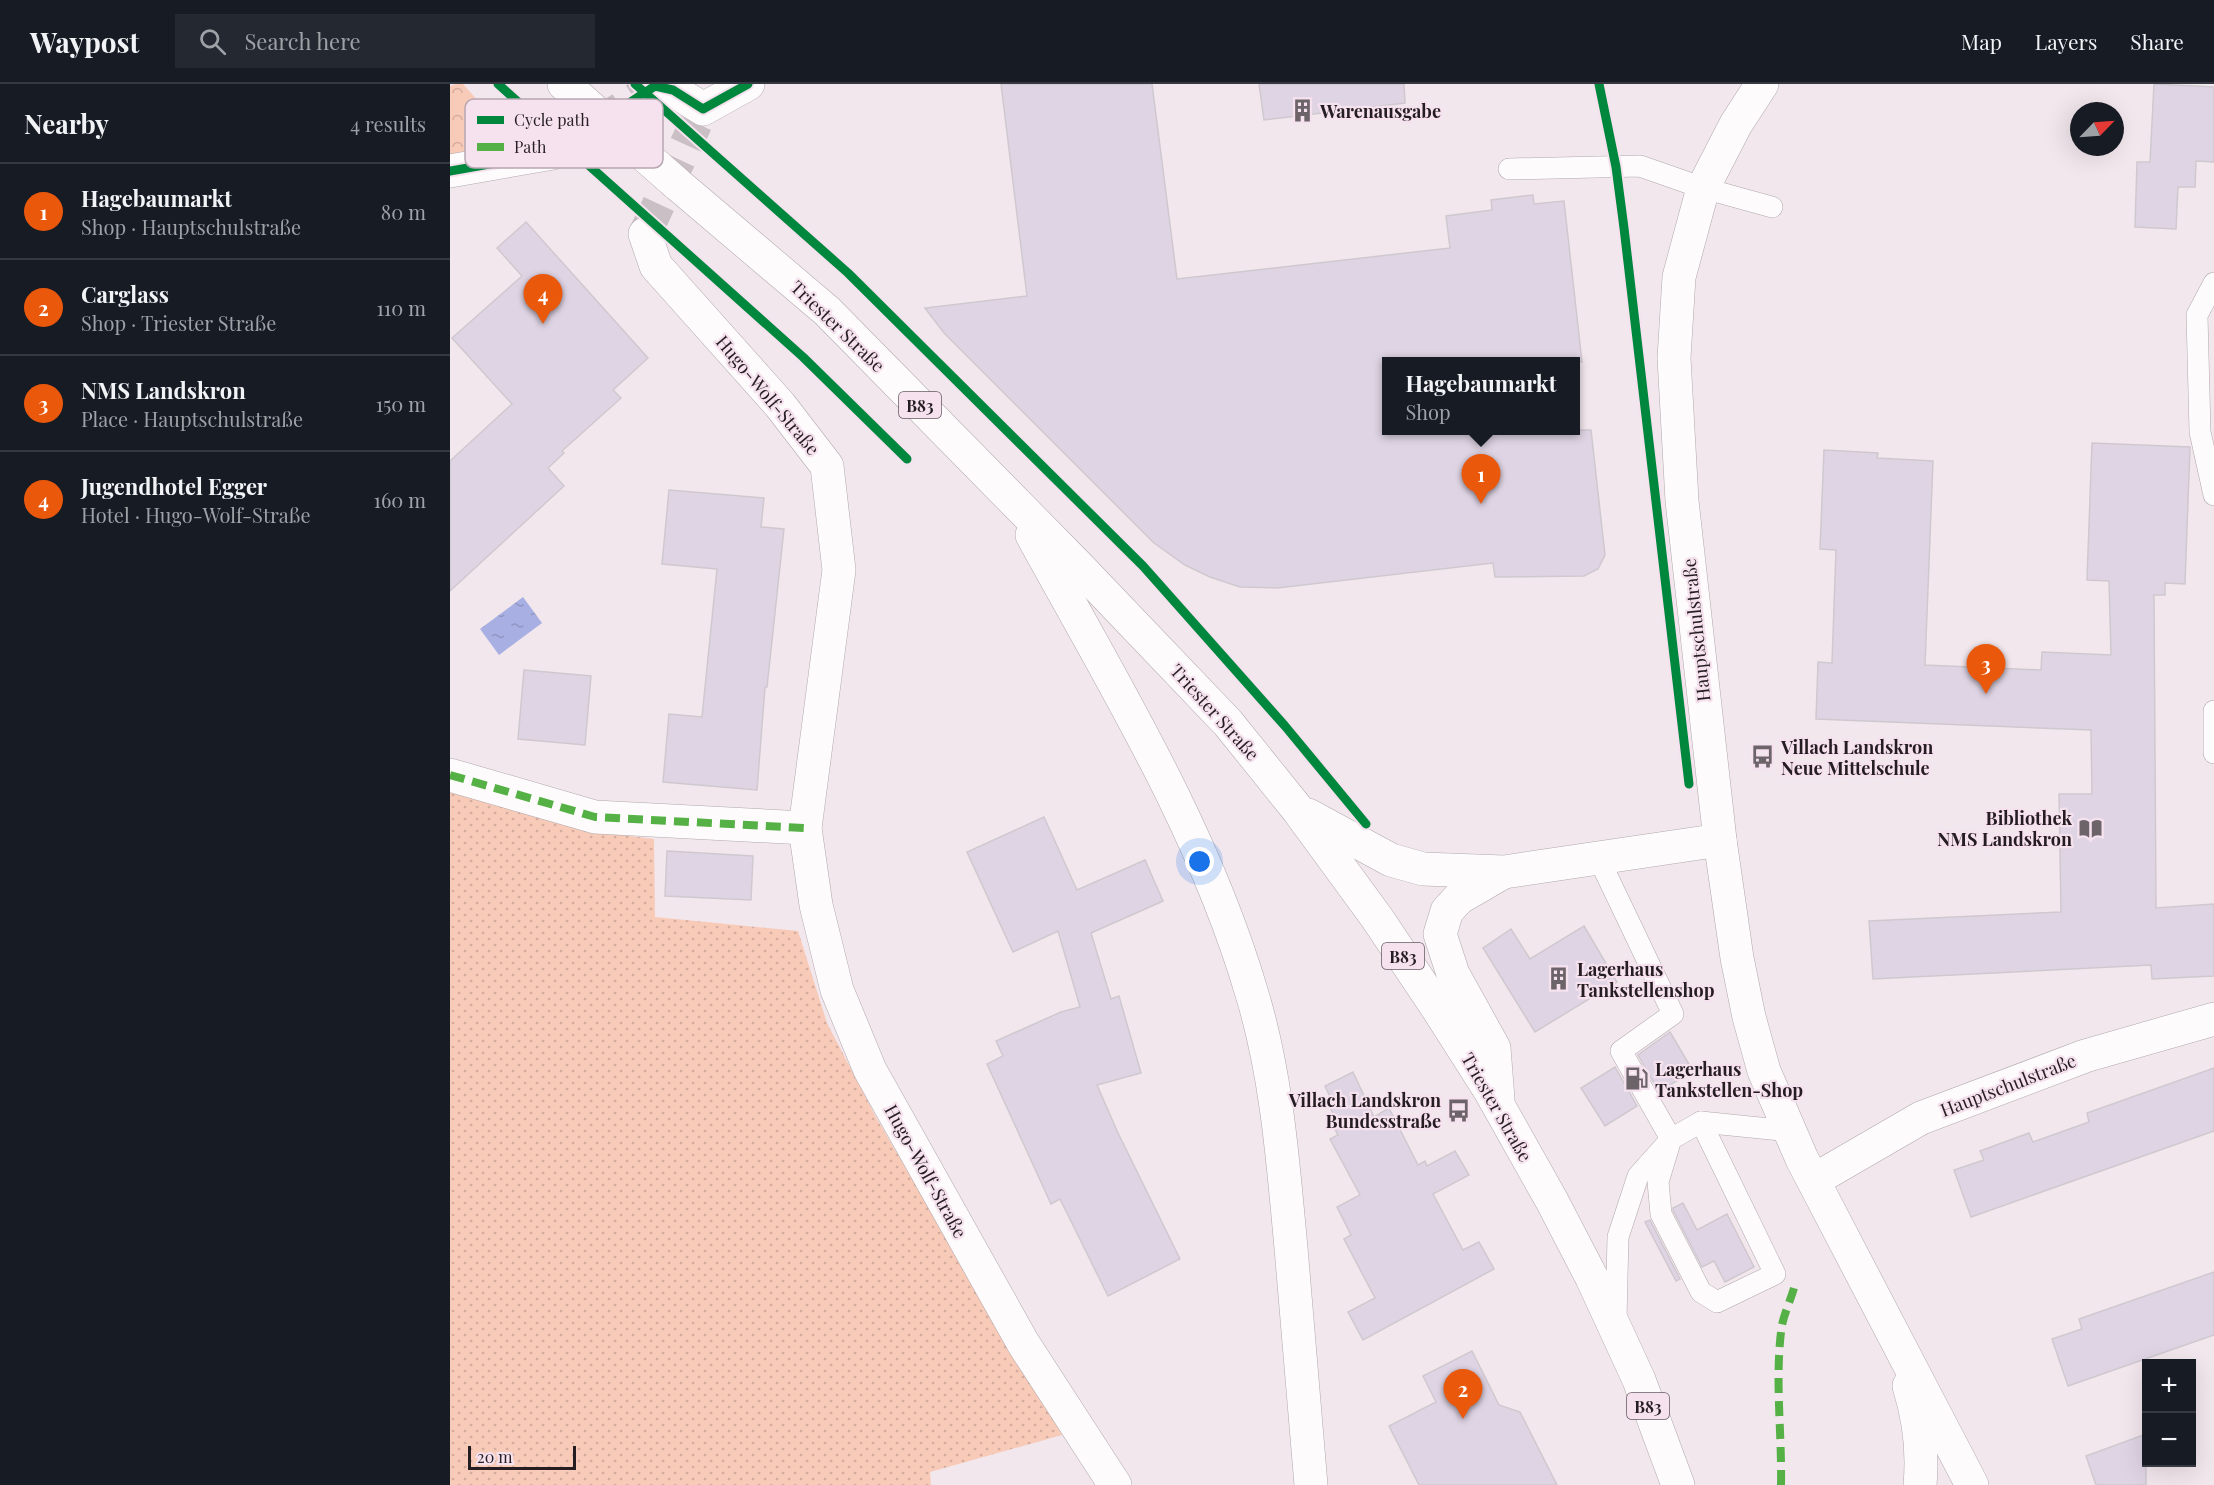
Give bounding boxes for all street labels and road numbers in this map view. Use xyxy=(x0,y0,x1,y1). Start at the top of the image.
street label: Triester Straße xyxy=(786,275,890,377)
street label: Hugo-Wolf-Straße xyxy=(711,330,825,460)
road number: B83 xyxy=(899,392,941,418)
street label: Hauptschulstraße xyxy=(1677,557,1715,703)
street label: Triester Straße xyxy=(1165,659,1265,765)
road number: B83 xyxy=(1382,943,1424,969)
street label: Triester Straße xyxy=(1456,1048,1538,1166)
street label: Hauptschulstraße xyxy=(1937,1048,2079,1122)
street label: Hugo-Wolf-Straße xyxy=(879,1100,973,1242)
road number: B83 xyxy=(1627,1393,1669,1419)

